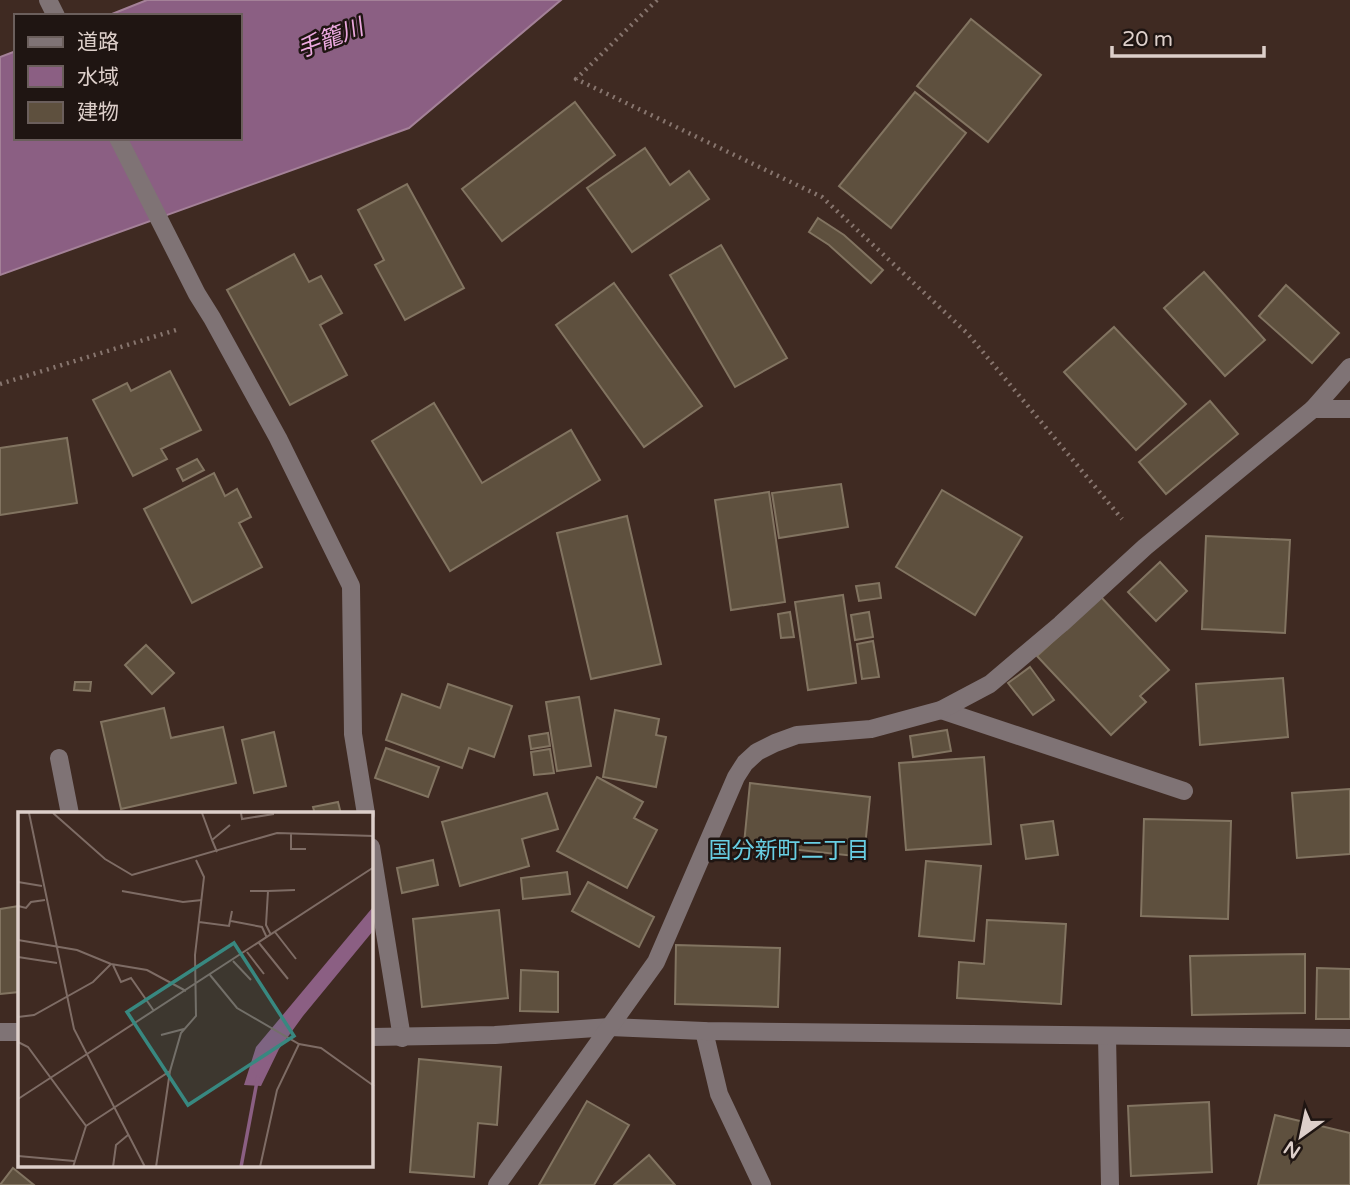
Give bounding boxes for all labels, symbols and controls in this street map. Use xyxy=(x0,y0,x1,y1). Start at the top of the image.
water label: 手籠川 xyxy=(293,12,370,64)
legend xyxy=(14,14,242,140)
scale bar xyxy=(1112,14,1264,58)
text: 20 m xyxy=(1122,27,1173,52)
text: 道路 xyxy=(77,30,119,55)
text: 水域 xyxy=(77,65,119,90)
text: 建物 xyxy=(77,100,119,125)
inset map xyxy=(18,812,373,1168)
district label: 国分新町二丁目 xyxy=(709,837,870,865)
north arrow xyxy=(1266,1101,1336,1171)
text: N xyxy=(1280,1136,1305,1163)

